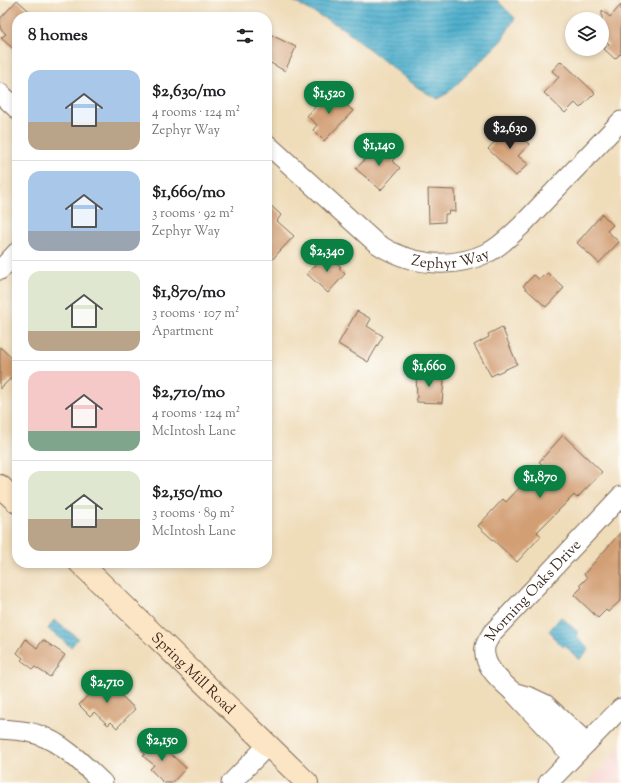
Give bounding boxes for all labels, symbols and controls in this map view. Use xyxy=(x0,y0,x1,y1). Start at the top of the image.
map controls xyxy=(565,12,609,56)
button: layers xyxy=(565,12,609,56)
text: 8 homes xyxy=(28,24,88,48)
icon: filters xyxy=(234,25,256,47)
text: $2,630/mo xyxy=(152,80,226,104)
pin: $1,520 xyxy=(296,81,362,115)
text: $1,520 xyxy=(313,85,345,103)
icon: home xyxy=(60,86,108,134)
text: 4 rooms · 124 m² xyxy=(152,104,240,122)
pin: $2,630 xyxy=(477,116,543,150)
text: $2,630 xyxy=(493,120,527,138)
text: Zephyr Way xyxy=(152,122,220,140)
pin: $1,140 xyxy=(346,133,412,167)
text: $1,140 xyxy=(363,137,395,155)
text: $1,660/mo xyxy=(152,181,225,205)
icon: home xyxy=(60,187,108,235)
text: 3 rooms · 92 m² xyxy=(152,205,234,223)
text: Zephyr Way xyxy=(152,223,220,241)
pin: $2,340 xyxy=(294,239,360,273)
text: $2,340 xyxy=(310,243,344,261)
street label: Zephyr Way xyxy=(409,244,494,275)
text: $1,870/mo xyxy=(152,281,226,305)
icon: home xyxy=(60,287,108,335)
text: 3 rooms · 107 m² xyxy=(152,305,239,323)
text: Apartment xyxy=(152,323,213,341)
pin: $1,660 xyxy=(396,354,462,388)
text: $1,660 xyxy=(412,358,446,376)
text: $2,710/mo xyxy=(152,381,225,405)
icon: home xyxy=(60,387,108,435)
text: 4 rooms · 124 m² xyxy=(152,405,240,423)
text: McIntosh Lane xyxy=(152,423,236,441)
pin: $1,870 xyxy=(507,465,573,499)
text: $1,870 xyxy=(523,469,557,487)
text: $2,150/mo xyxy=(152,481,223,505)
icon: home xyxy=(60,487,108,535)
text: 3 rooms · 89 m² xyxy=(152,505,235,523)
text: McIntosh Lane xyxy=(152,523,236,541)
street label: Morning Oaks Drive xyxy=(481,535,587,645)
street label: Spring Mill Road xyxy=(146,628,240,720)
pin: $2,710 xyxy=(74,670,140,704)
text: $2,710 xyxy=(90,674,124,692)
pin: $2,150 xyxy=(129,728,195,762)
text: $2,150 xyxy=(146,732,178,750)

